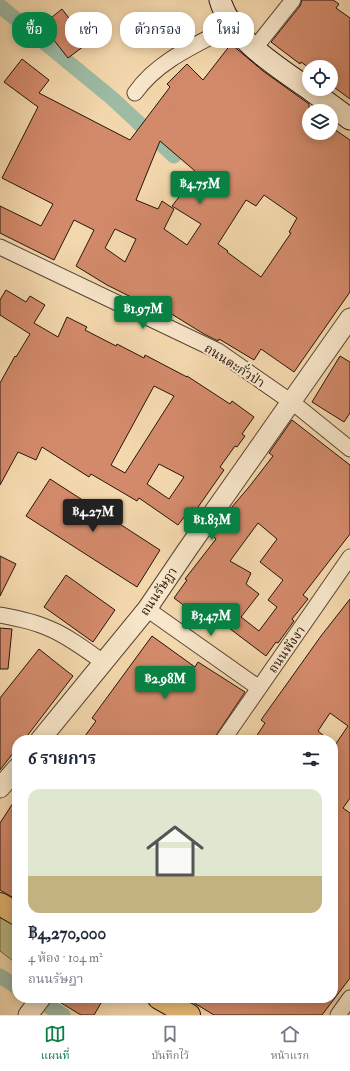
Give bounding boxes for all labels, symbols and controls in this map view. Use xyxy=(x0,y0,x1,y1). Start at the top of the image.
chip: ซื้อ xyxy=(12,12,57,48)
chip: เช่า xyxy=(65,12,112,48)
chip: ตัวกรอง xyxy=(120,12,195,48)
chip: ใหม่ xyxy=(203,12,254,48)
map controls xyxy=(302,60,338,140)
button: locate xyxy=(302,60,338,96)
button: layers xyxy=(302,104,338,140)
pin: ฿4.75M xyxy=(167,171,233,205)
text: ฿4.75M xyxy=(180,176,220,192)
pin: ฿1.97M xyxy=(110,296,176,330)
text: ฿1.97M xyxy=(123,301,163,317)
street label: ถนนตะกั่วป่า xyxy=(201,339,269,391)
pin: ฿4.27M xyxy=(60,499,126,533)
text: ฿4.27M xyxy=(72,504,114,520)
pin: ฿1.83M xyxy=(179,507,245,541)
text: ฿1.83M xyxy=(193,512,231,528)
street label: ถนนรัษฎา xyxy=(137,564,181,619)
pin: ฿3.47M xyxy=(178,603,244,637)
text: ฿3.47M xyxy=(191,608,231,624)
street label: ถนนพังงา xyxy=(265,623,309,676)
pin: ฿2.98M xyxy=(132,666,198,700)
text: ฿2.98M xyxy=(144,671,186,687)
text: 6 รายการ xyxy=(28,748,96,769)
icon: filters xyxy=(300,748,322,770)
icon: home xyxy=(139,815,211,887)
text: ฿4,270,000 xyxy=(28,923,106,944)
text: 4 ห้อง · 104 m² xyxy=(28,950,103,966)
text: ถนนรัษฎา xyxy=(28,971,83,987)
tab: แผนที่ xyxy=(41,1023,70,1065)
tab: บันทึกไว้ xyxy=(151,1023,189,1065)
tab: หน้าแรก xyxy=(271,1023,309,1065)

